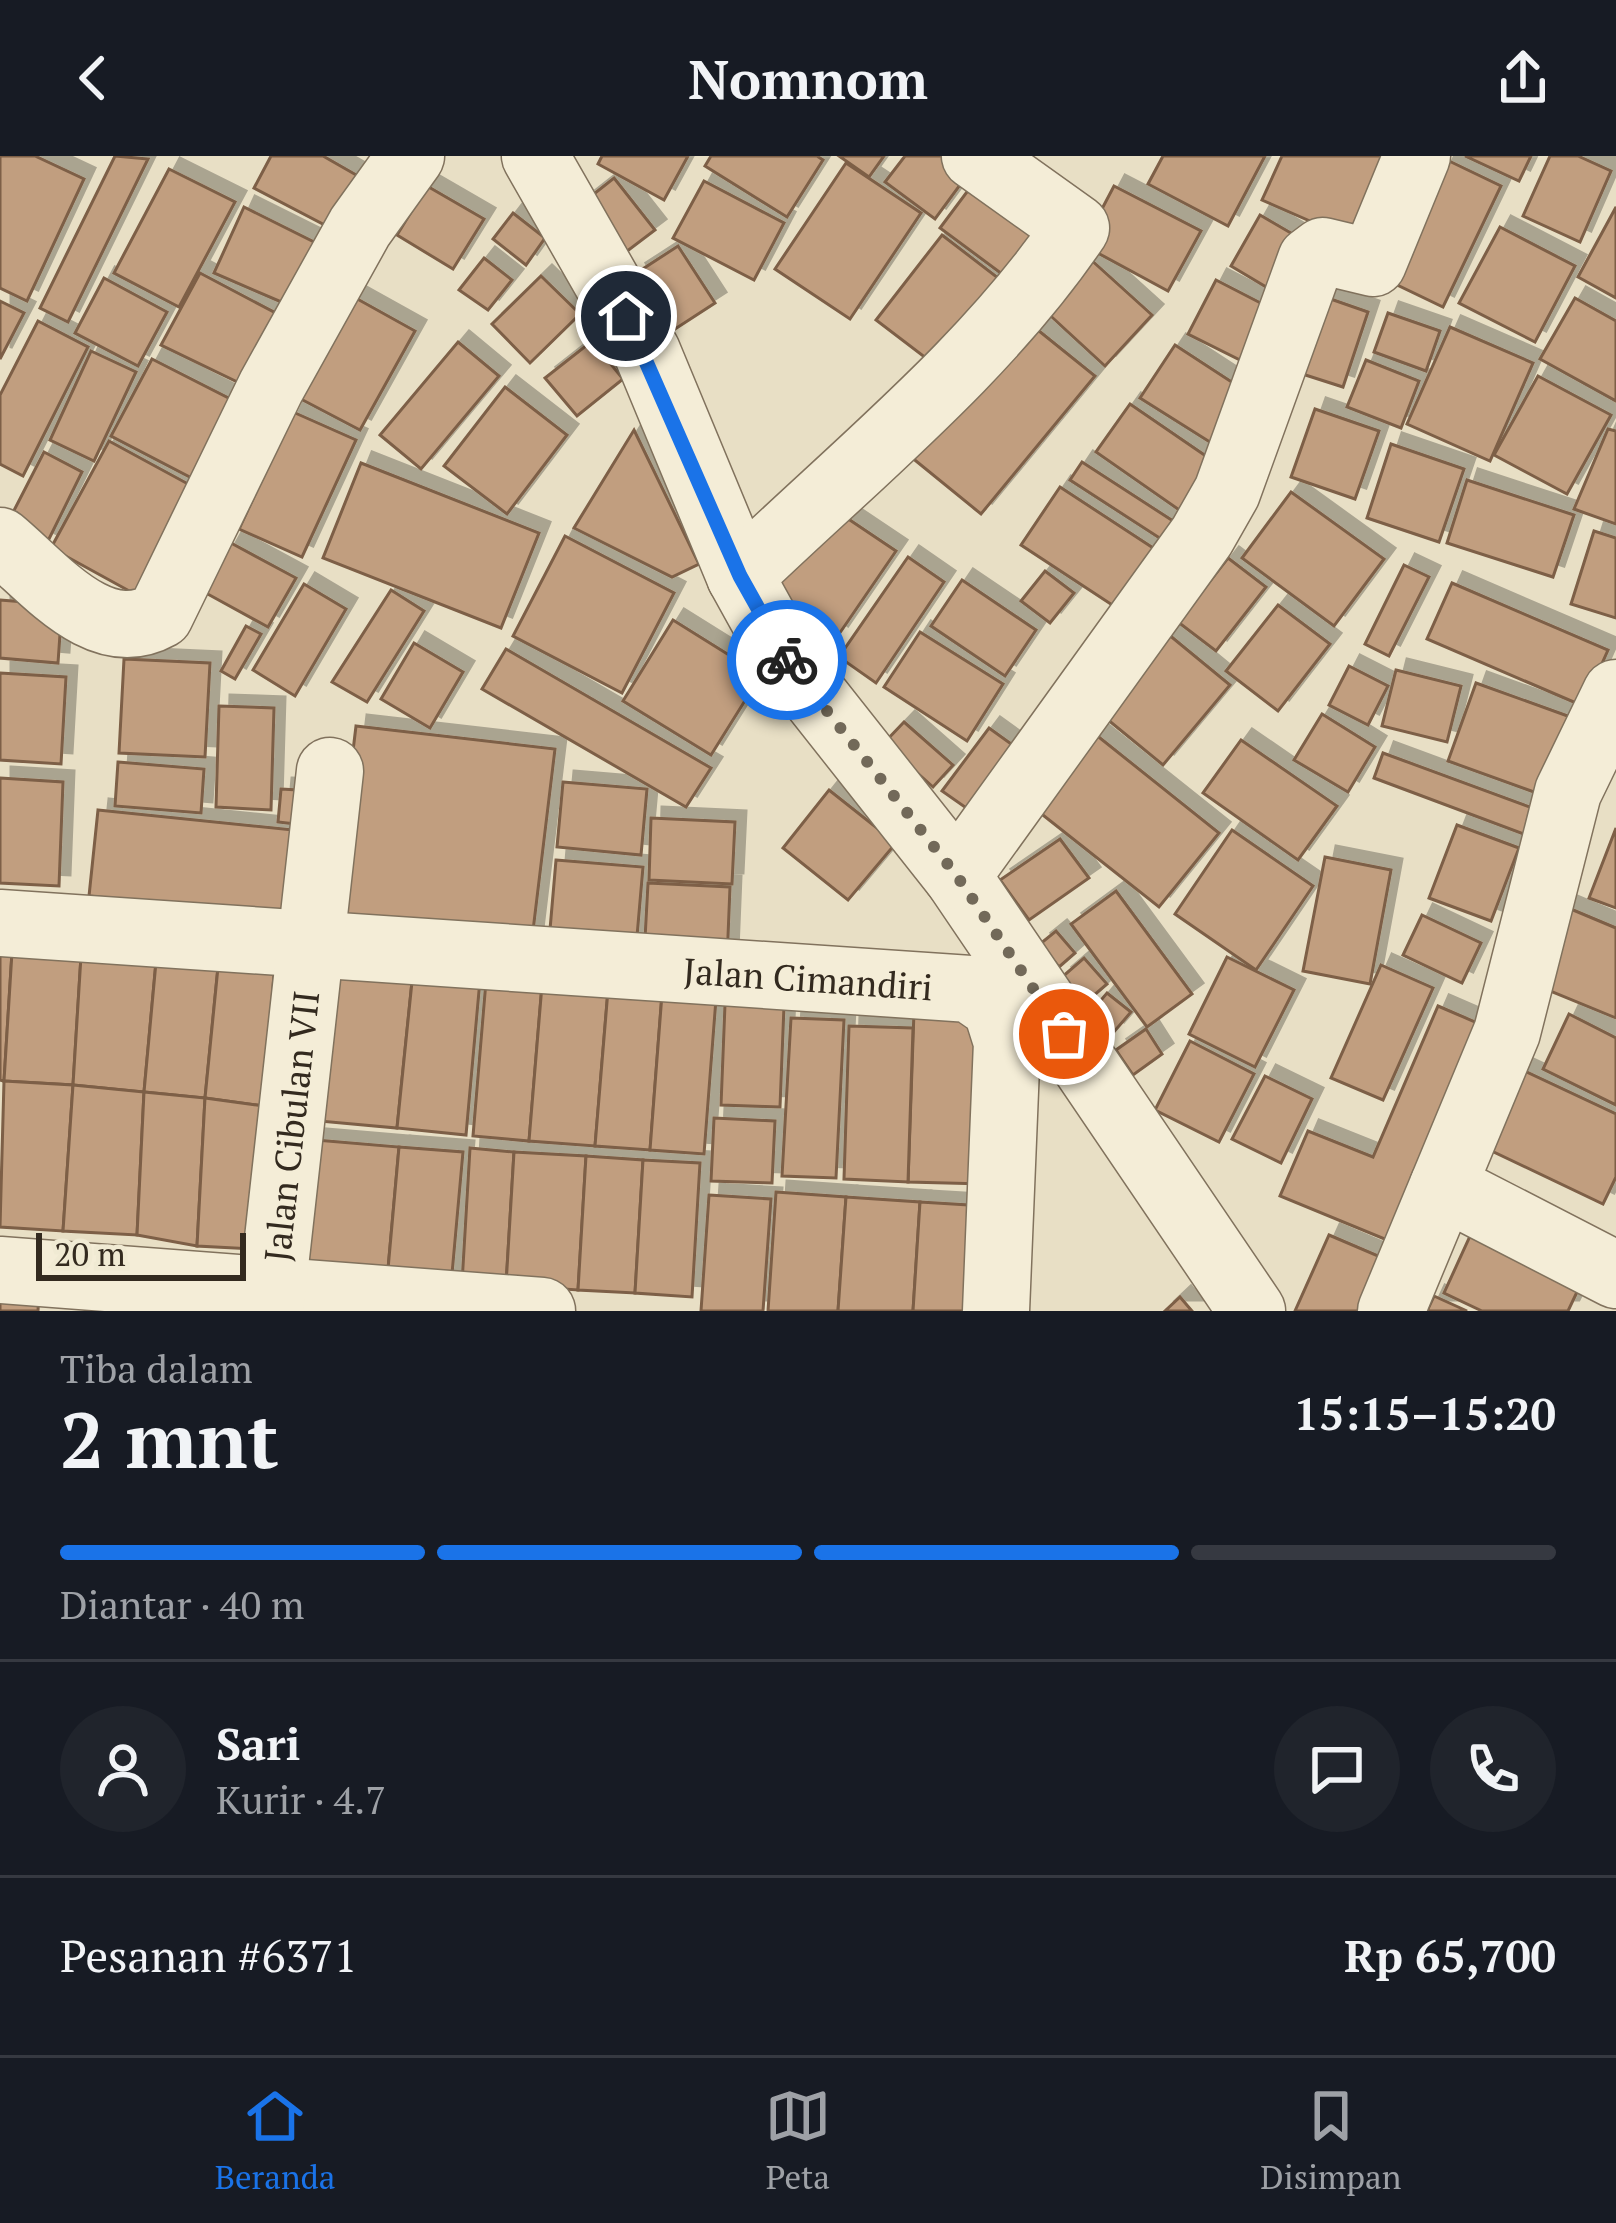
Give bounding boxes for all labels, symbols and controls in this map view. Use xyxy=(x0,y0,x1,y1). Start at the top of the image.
text: Nomnom xyxy=(688,43,928,114)
icon: back xyxy=(60,45,126,111)
icon: share xyxy=(1490,45,1556,111)
pin xyxy=(575,265,677,367)
icon: home xyxy=(593,283,659,349)
courier xyxy=(727,600,847,720)
icon: bike xyxy=(754,627,820,693)
street label: Jalan Cimandiri xyxy=(682,946,934,1010)
pin xyxy=(1013,983,1115,1085)
street label: Jalan Cibulan VII xyxy=(252,988,329,1264)
icon: bag xyxy=(1031,1001,1097,1067)
scale bar xyxy=(36,1227,246,1280)
text: 20 m xyxy=(54,1232,126,1275)
text: Tiba dalam xyxy=(60,1342,253,1394)
text: 15:15–15:20 xyxy=(1294,1383,1556,1443)
text: 2 mnt xyxy=(60,1387,279,1490)
text: Diantar · 40 m xyxy=(60,1578,304,1630)
button: person xyxy=(60,1706,186,1832)
button: chat xyxy=(1274,1706,1400,1832)
button: phone xyxy=(1430,1706,1556,1832)
text: Sari xyxy=(216,1713,301,1773)
text: Kurir · 4.7 xyxy=(216,1773,386,1825)
text: Pesanan #6371 xyxy=(60,1925,357,1985)
text: Rp 65,700 xyxy=(1344,1925,1556,1985)
tab: Beranda xyxy=(215,2083,336,2198)
tab: Peta xyxy=(765,2083,831,2198)
tab: Disimpan xyxy=(1260,2083,1401,2198)

